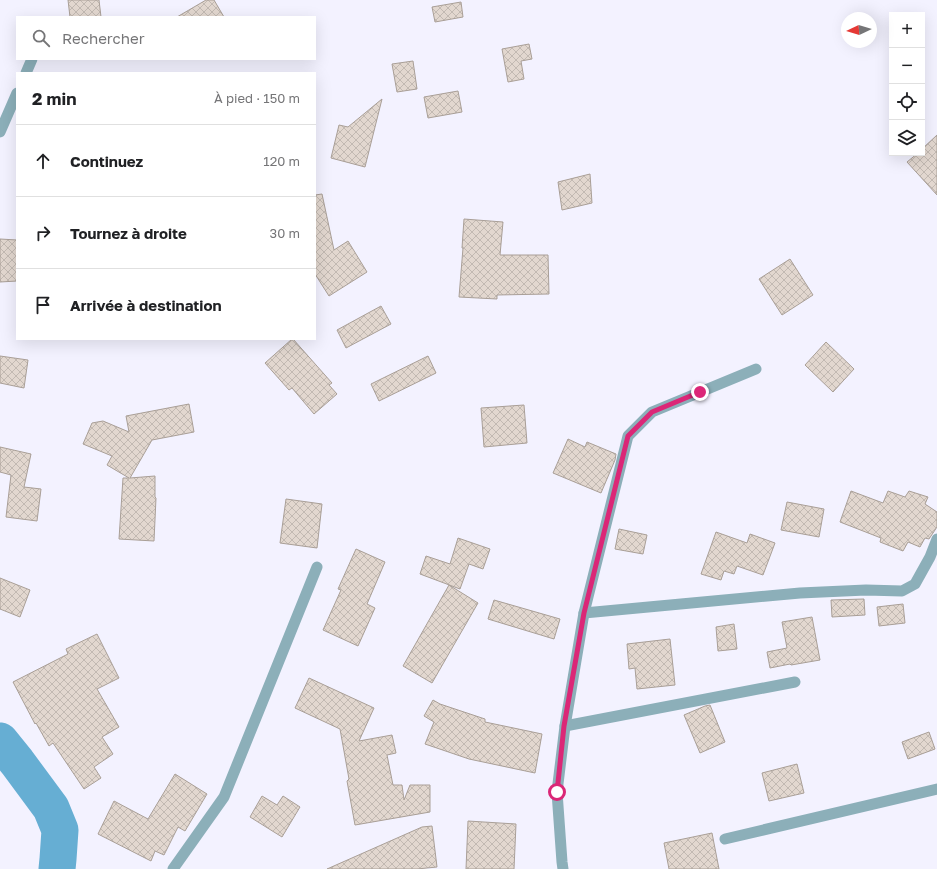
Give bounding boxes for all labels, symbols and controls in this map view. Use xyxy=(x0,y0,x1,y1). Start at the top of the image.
north arrow xyxy=(841,12,877,48)
map controls xyxy=(889,12,925,156)
button: + xyxy=(889,12,925,48)
search box xyxy=(16,16,316,60)
icon: search xyxy=(30,27,52,49)
text: Rechercher xyxy=(62,29,145,47)
button: − xyxy=(889,48,925,84)
button: locate xyxy=(889,84,925,120)
text: 2 min xyxy=(32,88,76,109)
text: À pied · 150 m xyxy=(214,90,300,106)
button: layers xyxy=(889,120,925,156)
icon: ahead xyxy=(32,150,54,172)
text: Continuez xyxy=(70,152,143,170)
text: 120 m xyxy=(263,153,300,169)
icon: right xyxy=(32,222,54,244)
text: Tournez à droite xyxy=(70,224,187,242)
text: 30 m xyxy=(270,225,300,241)
icon: arrive xyxy=(32,294,54,316)
text: Arrivée à destination xyxy=(70,296,222,314)
route end xyxy=(691,383,709,401)
route start xyxy=(548,783,566,801)

